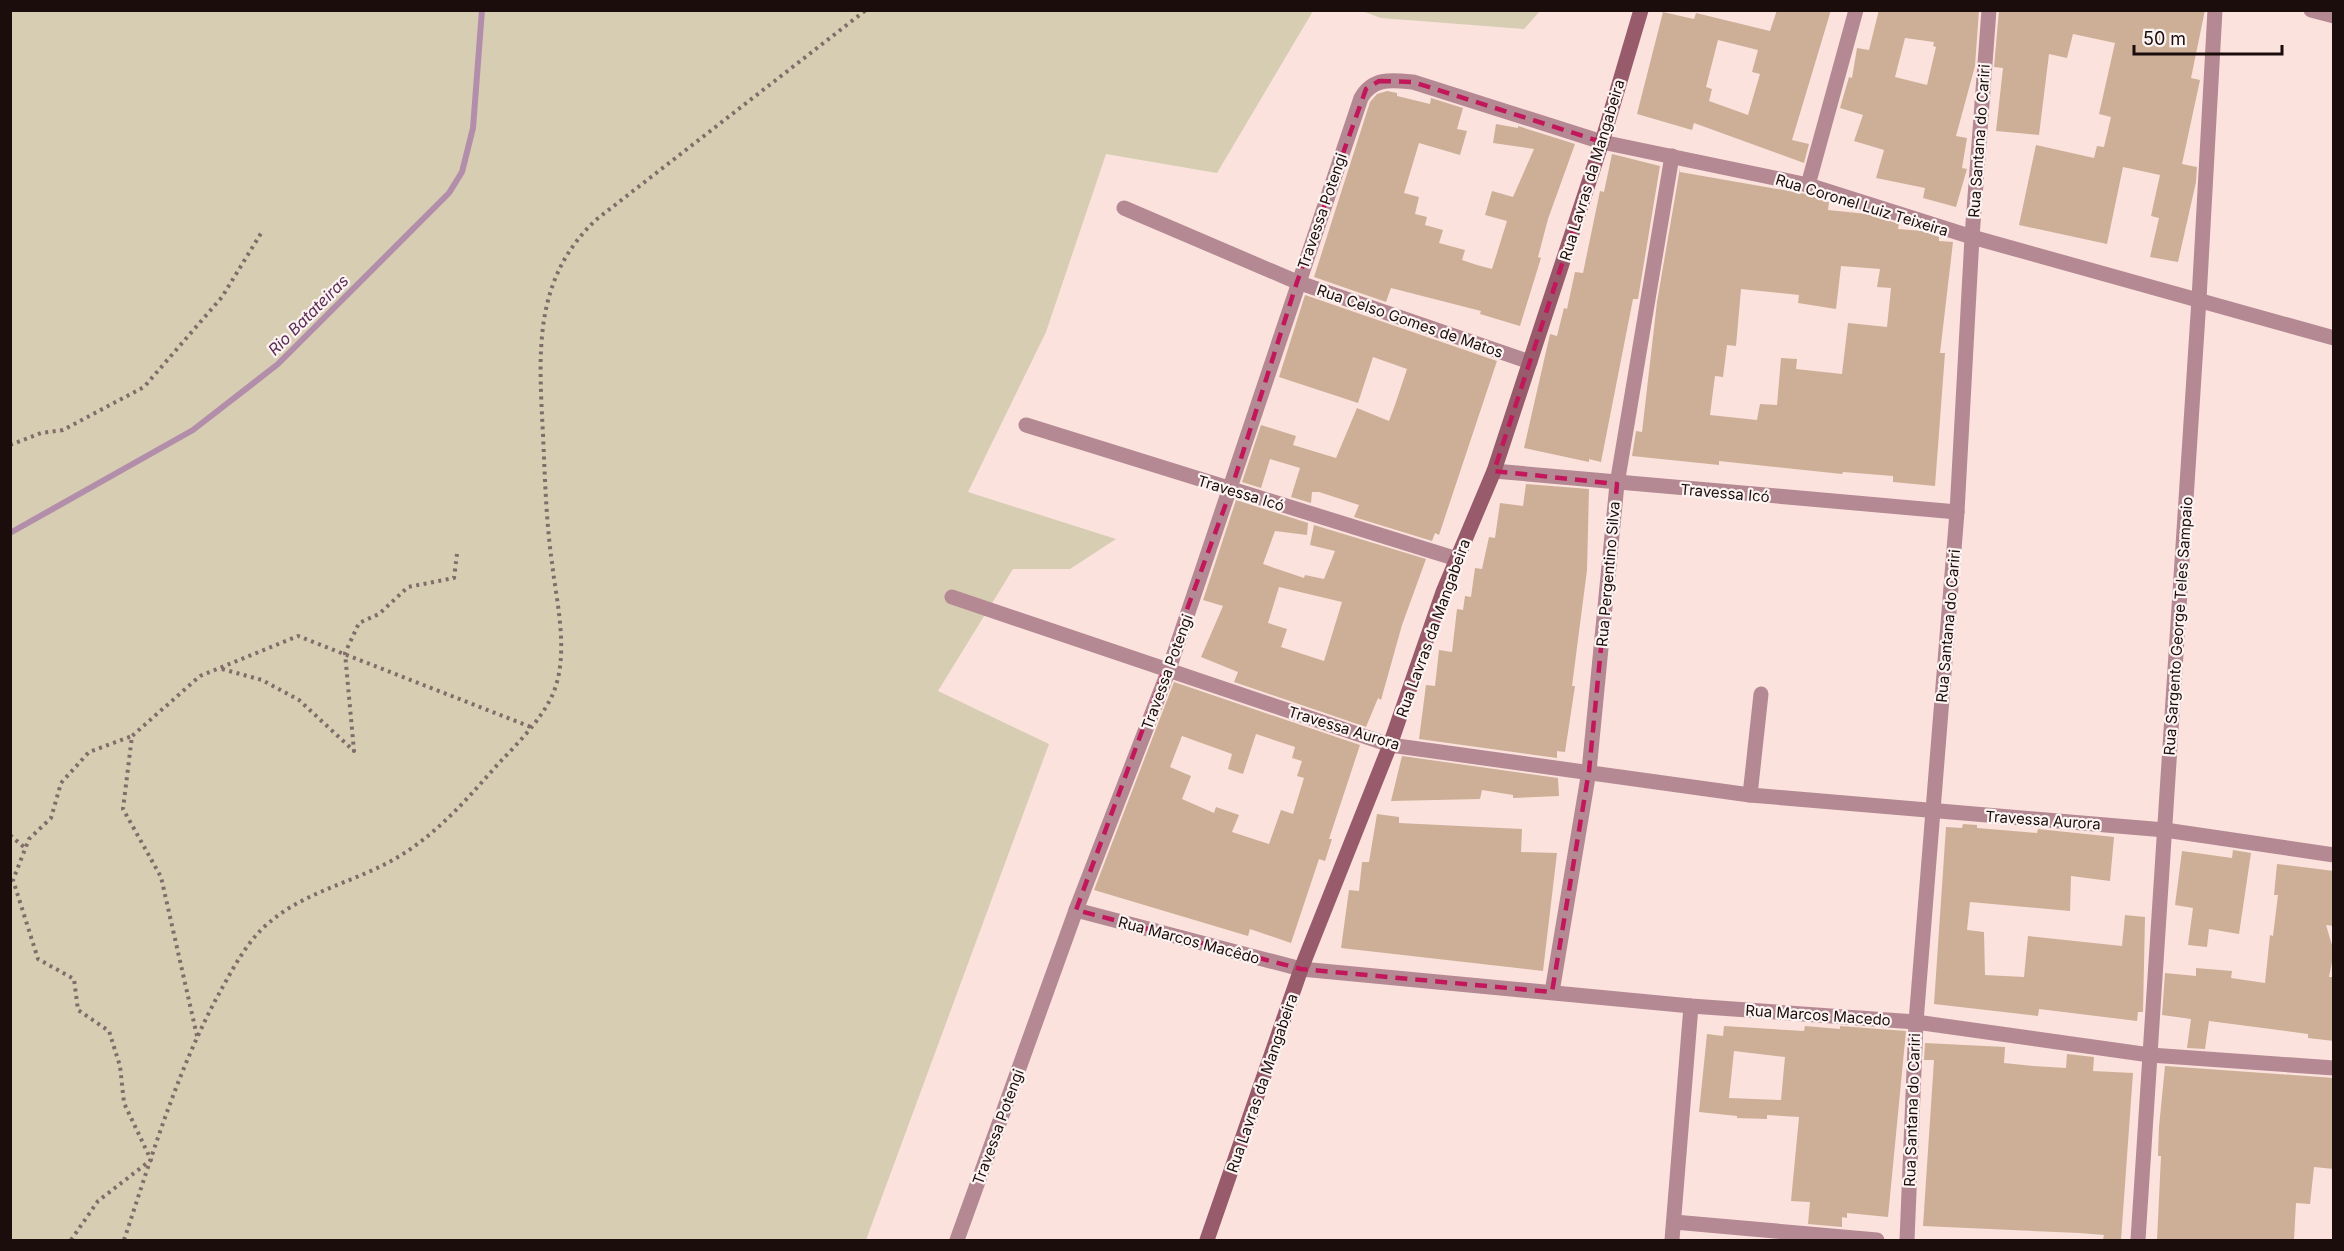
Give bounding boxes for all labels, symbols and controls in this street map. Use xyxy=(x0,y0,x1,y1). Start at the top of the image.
scale bar xyxy=(2134,18,2282,56)
text: 50 m xyxy=(2143,28,2186,49)
street label: Rua Santana do Cariri xyxy=(1964,64,1994,218)
street label: Rua Lavras da Mangabeira xyxy=(1555,77,1629,263)
street label: Travessa Potengi xyxy=(1293,150,1351,272)
street label: Rua Coronel Luiz Teixeira xyxy=(1773,170,1951,240)
water label: Rio Batateiras xyxy=(264,271,352,359)
street label: Rua Celso Gomes de Matos xyxy=(1314,280,1506,362)
street label: Travessa Icó xyxy=(1195,471,1287,515)
street label: Travessa Icó xyxy=(1680,480,1770,506)
street label: Rua Sargento George Teles Sampaio xyxy=(2159,496,2197,756)
street label: Rua Pergentino Silva xyxy=(1592,500,1624,648)
street label: Rua Lavras da Mangabeira xyxy=(1392,536,1474,720)
street label: Rua Santana do Cariri xyxy=(1932,549,1964,703)
street label: Travessa Potengi xyxy=(1137,612,1197,732)
street label: Travessa Aurora xyxy=(1286,702,1402,754)
street label: Travessa Aurora xyxy=(1985,806,2101,834)
street label: Rua Marcos Macêdo xyxy=(1116,912,1262,968)
street label: Rua Lavras da Mangabeira xyxy=(1222,991,1302,1175)
street label: Rua Marcos Macedo xyxy=(1745,1000,1891,1030)
street label: Rua Santana do Cariri xyxy=(1900,1033,1924,1187)
street label: Travessa Potengi xyxy=(968,1067,1028,1187)

